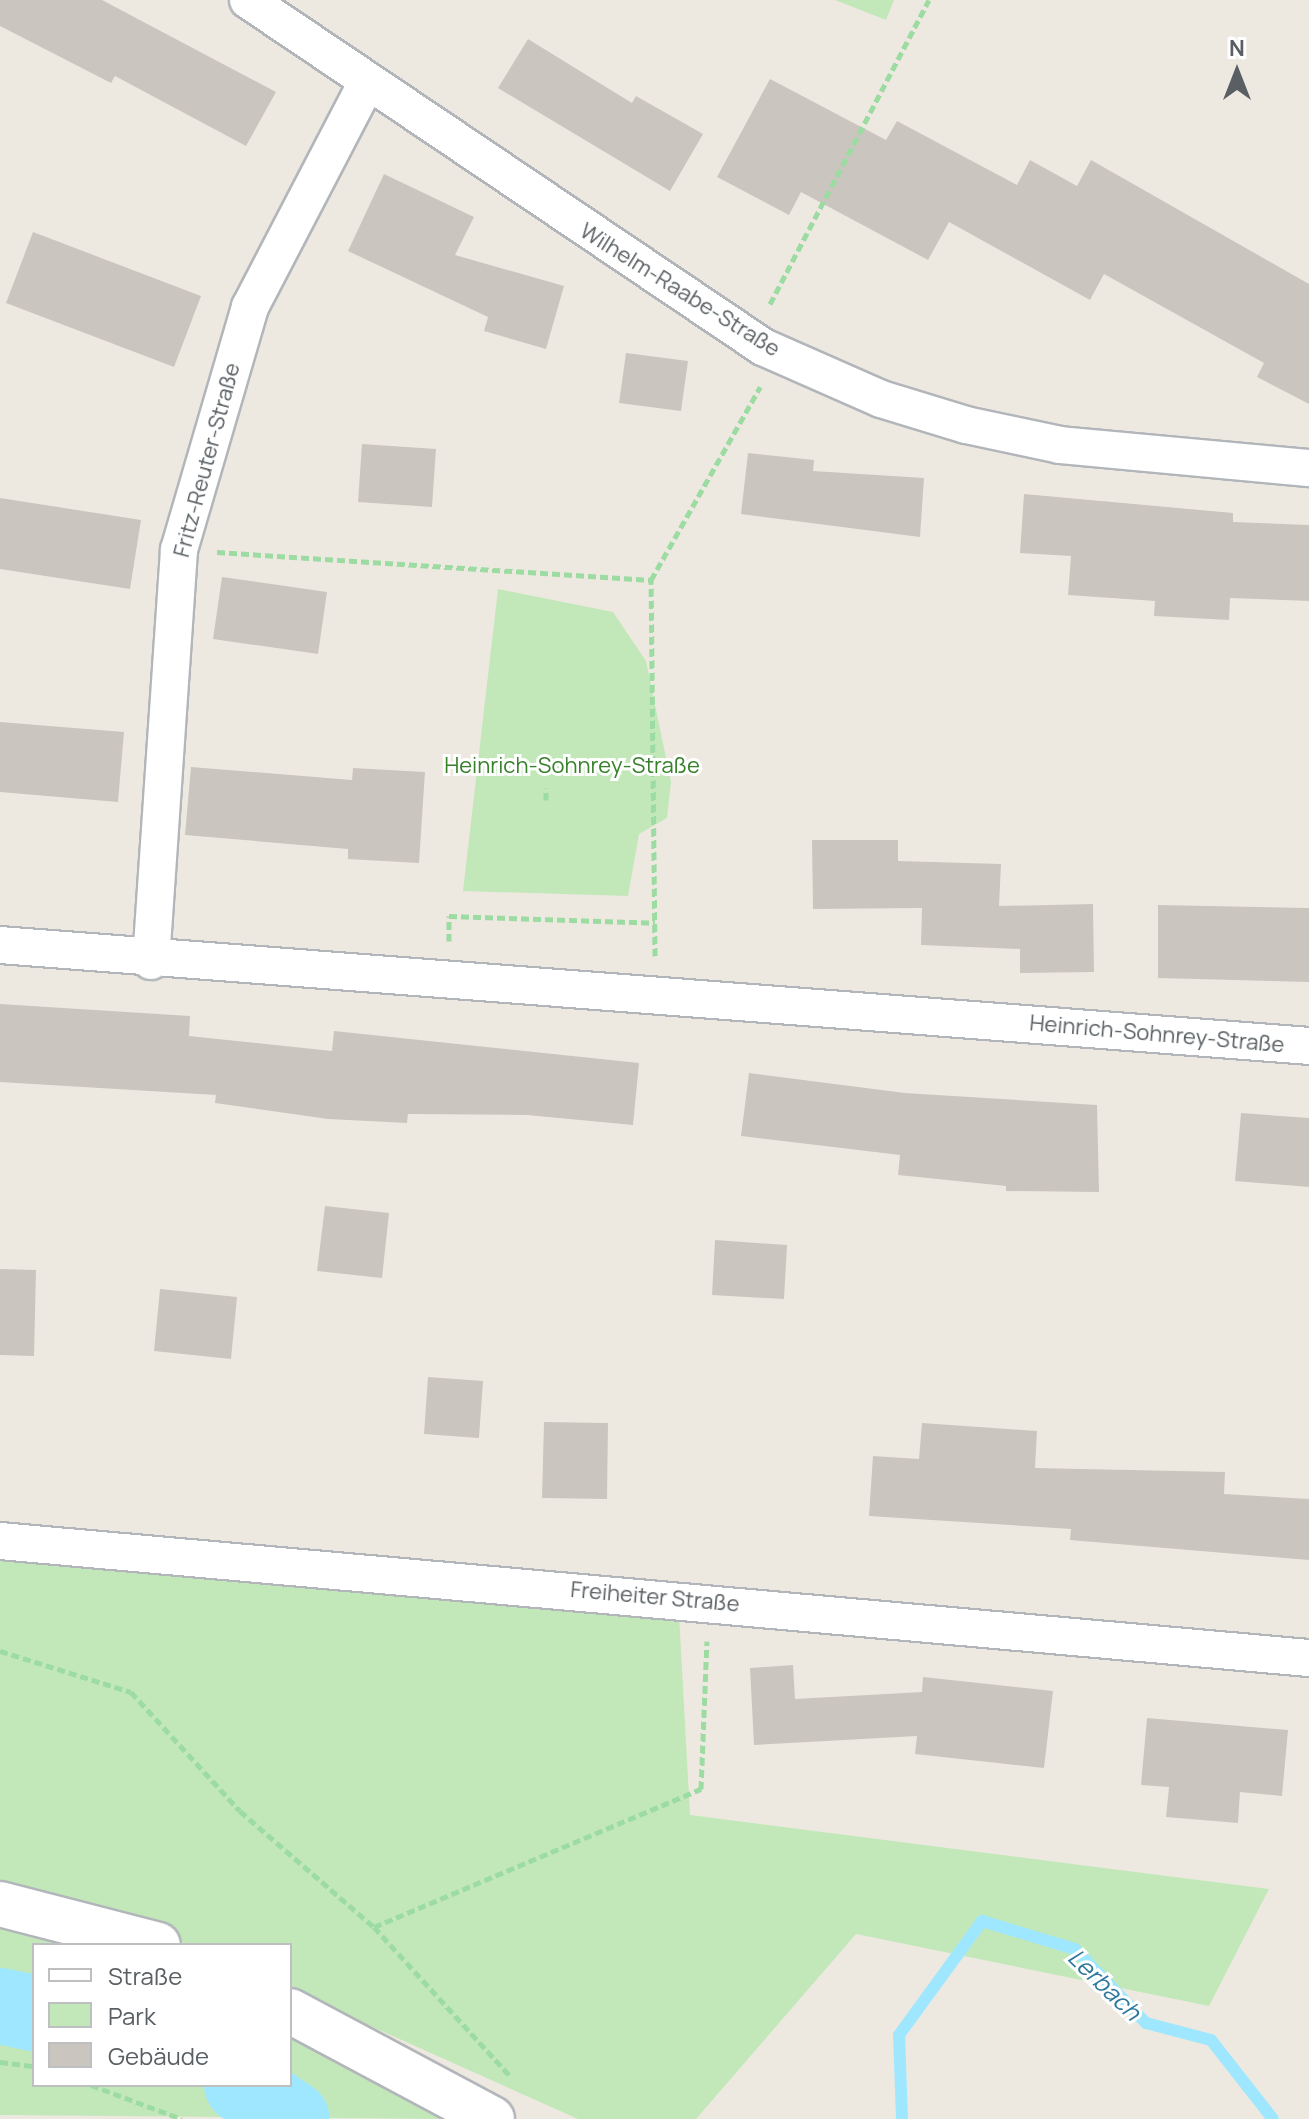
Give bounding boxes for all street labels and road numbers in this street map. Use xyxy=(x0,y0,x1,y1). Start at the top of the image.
street label: Wilhelm-Raabe-Straße xyxy=(575,218,785,362)
street label: Fritz-Reuter-Straße xyxy=(168,360,246,560)
street label: Heinrich-Sohnrey-Straße xyxy=(1028,1010,1286,1058)
street label: Freiheiter Straße xyxy=(569,1576,741,1618)

